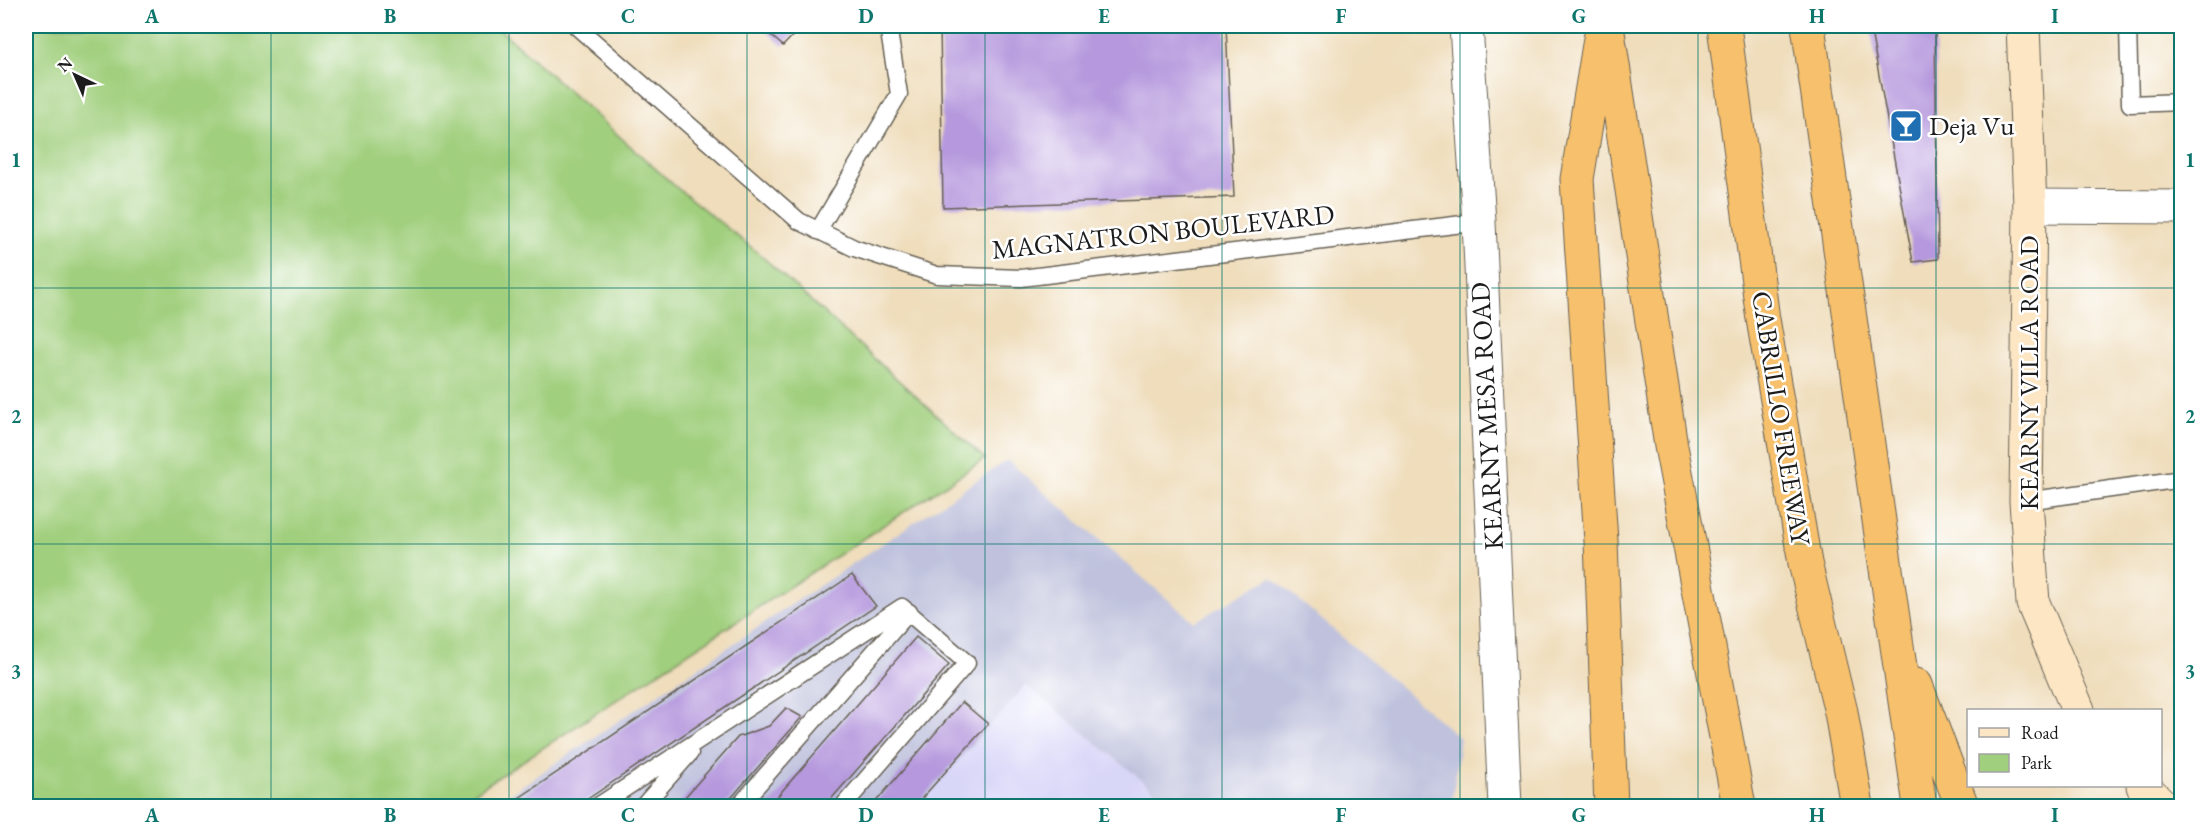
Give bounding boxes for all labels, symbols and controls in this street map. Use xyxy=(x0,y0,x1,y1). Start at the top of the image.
text: A xyxy=(144,3,160,29)
text: B xyxy=(384,3,396,29)
text: C xyxy=(621,3,635,29)
text: D xyxy=(858,3,874,29)
text: E xyxy=(1098,3,1110,29)
text: F xyxy=(1336,3,1347,29)
text: G xyxy=(1572,3,1586,29)
text: H xyxy=(1809,3,1825,29)
text: I xyxy=(2051,3,2059,29)
north arrow xyxy=(45,45,105,105)
text: N xyxy=(53,52,77,77)
bar icon: Deja Vu xyxy=(1888,108,1924,144)
place label: Deja Vu xyxy=(1929,108,2015,143)
text: 1 xyxy=(11,147,21,173)
text: 1 xyxy=(2185,147,2195,173)
street label: MAGNATRON BOULEVARD xyxy=(990,196,1336,267)
street label: KEARNY VILLA ROAD xyxy=(2011,236,2046,510)
street label: KEARNY MESA ROAD xyxy=(1462,281,1511,551)
street label: CABRILLO FREEWAY xyxy=(1744,288,1819,549)
text: 2 xyxy=(11,403,22,429)
text: 2 xyxy=(2185,403,2196,429)
text: 3 xyxy=(11,658,21,684)
text: 3 xyxy=(2185,658,2195,684)
legend xyxy=(1967,709,2162,787)
text: Road xyxy=(2021,721,2060,744)
text: Park xyxy=(2021,751,2052,774)
text: A xyxy=(144,802,160,828)
text: B xyxy=(384,802,396,828)
text: C xyxy=(621,802,635,828)
text: D xyxy=(858,802,874,828)
text: E xyxy=(1098,802,1110,828)
text: F xyxy=(1336,802,1347,828)
text: G xyxy=(1572,802,1586,828)
text: H xyxy=(1809,802,1825,828)
text: I xyxy=(2051,802,2059,828)

